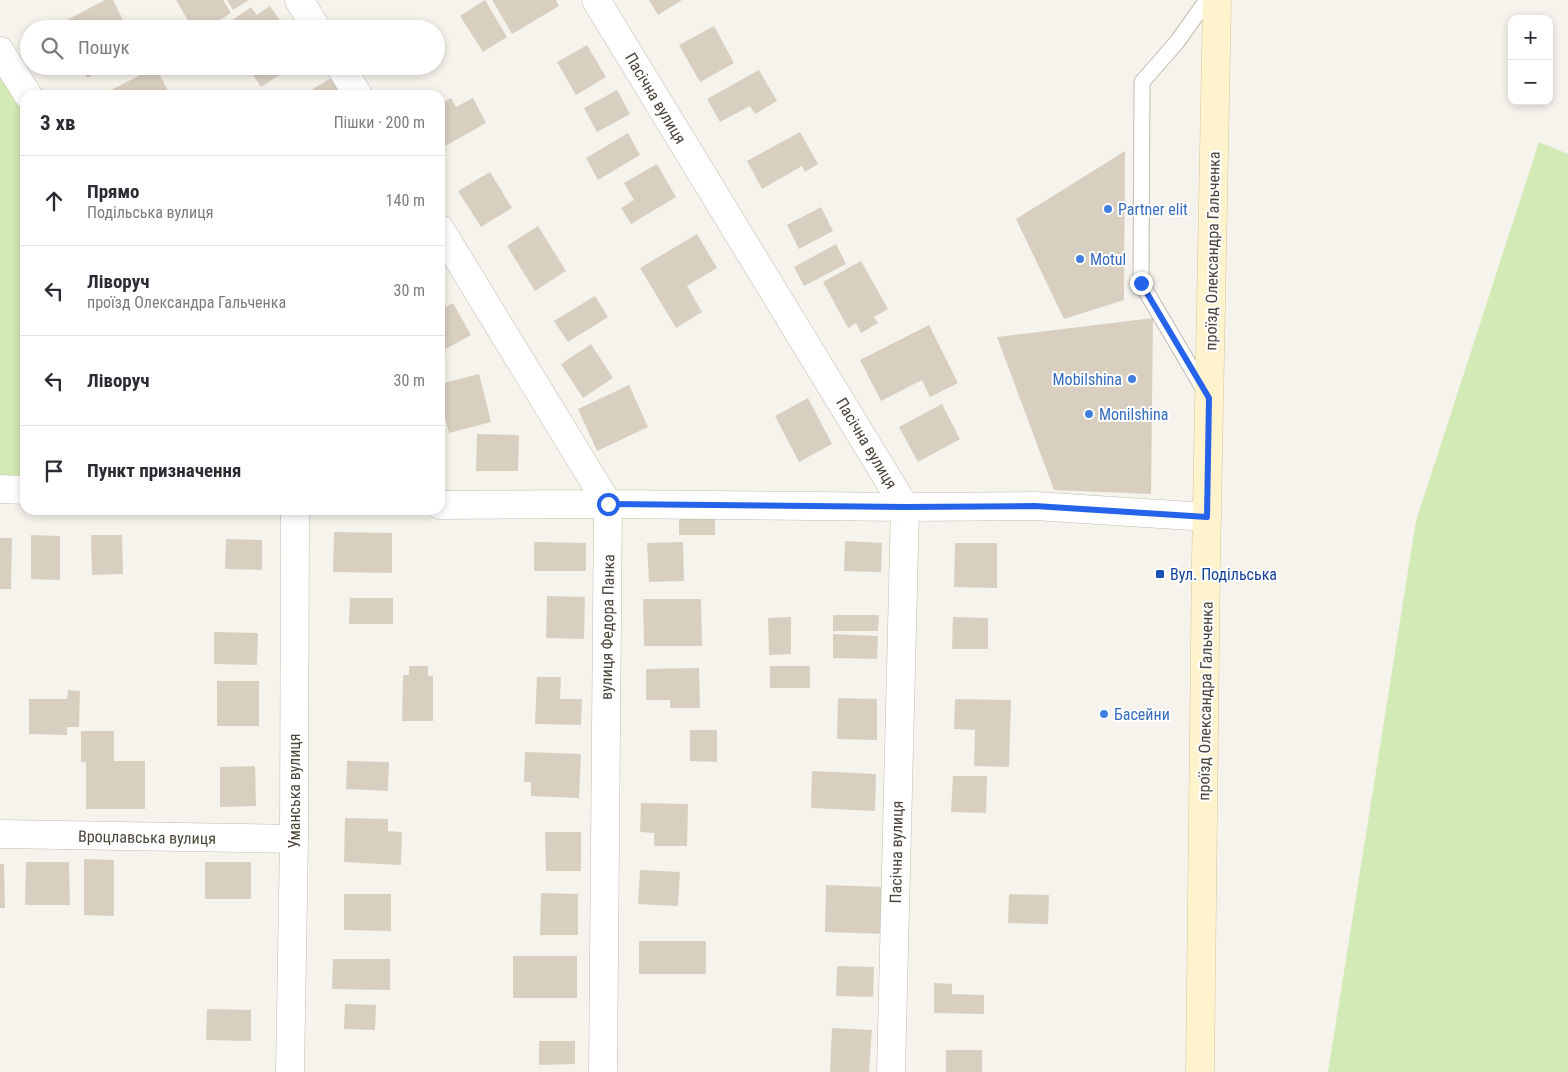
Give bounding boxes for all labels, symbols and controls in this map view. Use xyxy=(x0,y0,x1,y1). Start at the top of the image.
map controls xyxy=(1508,15,1553,105)
button: + xyxy=(1508,15,1553,60)
search box xyxy=(20,20,445,75)
icon: search xyxy=(38,34,66,62)
text: Пошук xyxy=(78,36,130,59)
street label: Пасічна вулиця xyxy=(621,49,690,147)
button: − xyxy=(1508,60,1553,105)
text: 3 хв xyxy=(40,111,75,135)
text: Пішки · 200 m xyxy=(334,113,425,132)
street label: проїзд Олександра Гальченка xyxy=(1201,151,1224,351)
text: Прямо xyxy=(87,180,140,203)
icon: ahead xyxy=(40,187,68,215)
text: 140 m xyxy=(386,191,425,210)
place label: Partner elit xyxy=(1118,200,1188,219)
text: Подільська вулиця xyxy=(87,203,213,222)
marker: Partner elit xyxy=(1102,203,1114,215)
place label: Motul xyxy=(1090,250,1126,269)
marker: Motul xyxy=(1074,253,1086,265)
text: Ліворуч xyxy=(87,270,149,293)
route end xyxy=(1130,272,1153,295)
icon: left xyxy=(40,277,68,305)
text: 30 m xyxy=(393,281,425,300)
text: проїзд Олександра Гальченка xyxy=(87,293,286,312)
icon: left xyxy=(40,367,68,395)
text: Ліворуч xyxy=(87,369,149,392)
place label: Mobilshina xyxy=(1053,370,1122,389)
text: 30 m xyxy=(393,371,425,390)
marker: Mobilshina xyxy=(1126,373,1138,385)
street label: Пасічна вулиця xyxy=(832,394,901,492)
place label: Monilshina xyxy=(1099,405,1168,424)
marker: Monilshina xyxy=(1083,408,1095,420)
icon: arrive xyxy=(40,457,68,485)
text: Пункт призначення xyxy=(87,459,241,482)
route start xyxy=(597,493,620,516)
street label: вулиця Федора Панка xyxy=(597,554,618,700)
place label: Вул. Подільська xyxy=(1170,565,1277,584)
marker: Вул. Подільська xyxy=(1154,568,1166,580)
street label: проїзд Олександра Гальченка xyxy=(1194,601,1217,801)
place label: Басейни xyxy=(1114,705,1170,724)
marker: Басейни xyxy=(1098,708,1110,720)
street label: Уманська вулиця xyxy=(285,733,304,849)
street label: Пасічна вулиця xyxy=(886,801,907,903)
street label: Вроцлавська вулиця xyxy=(78,827,216,848)

